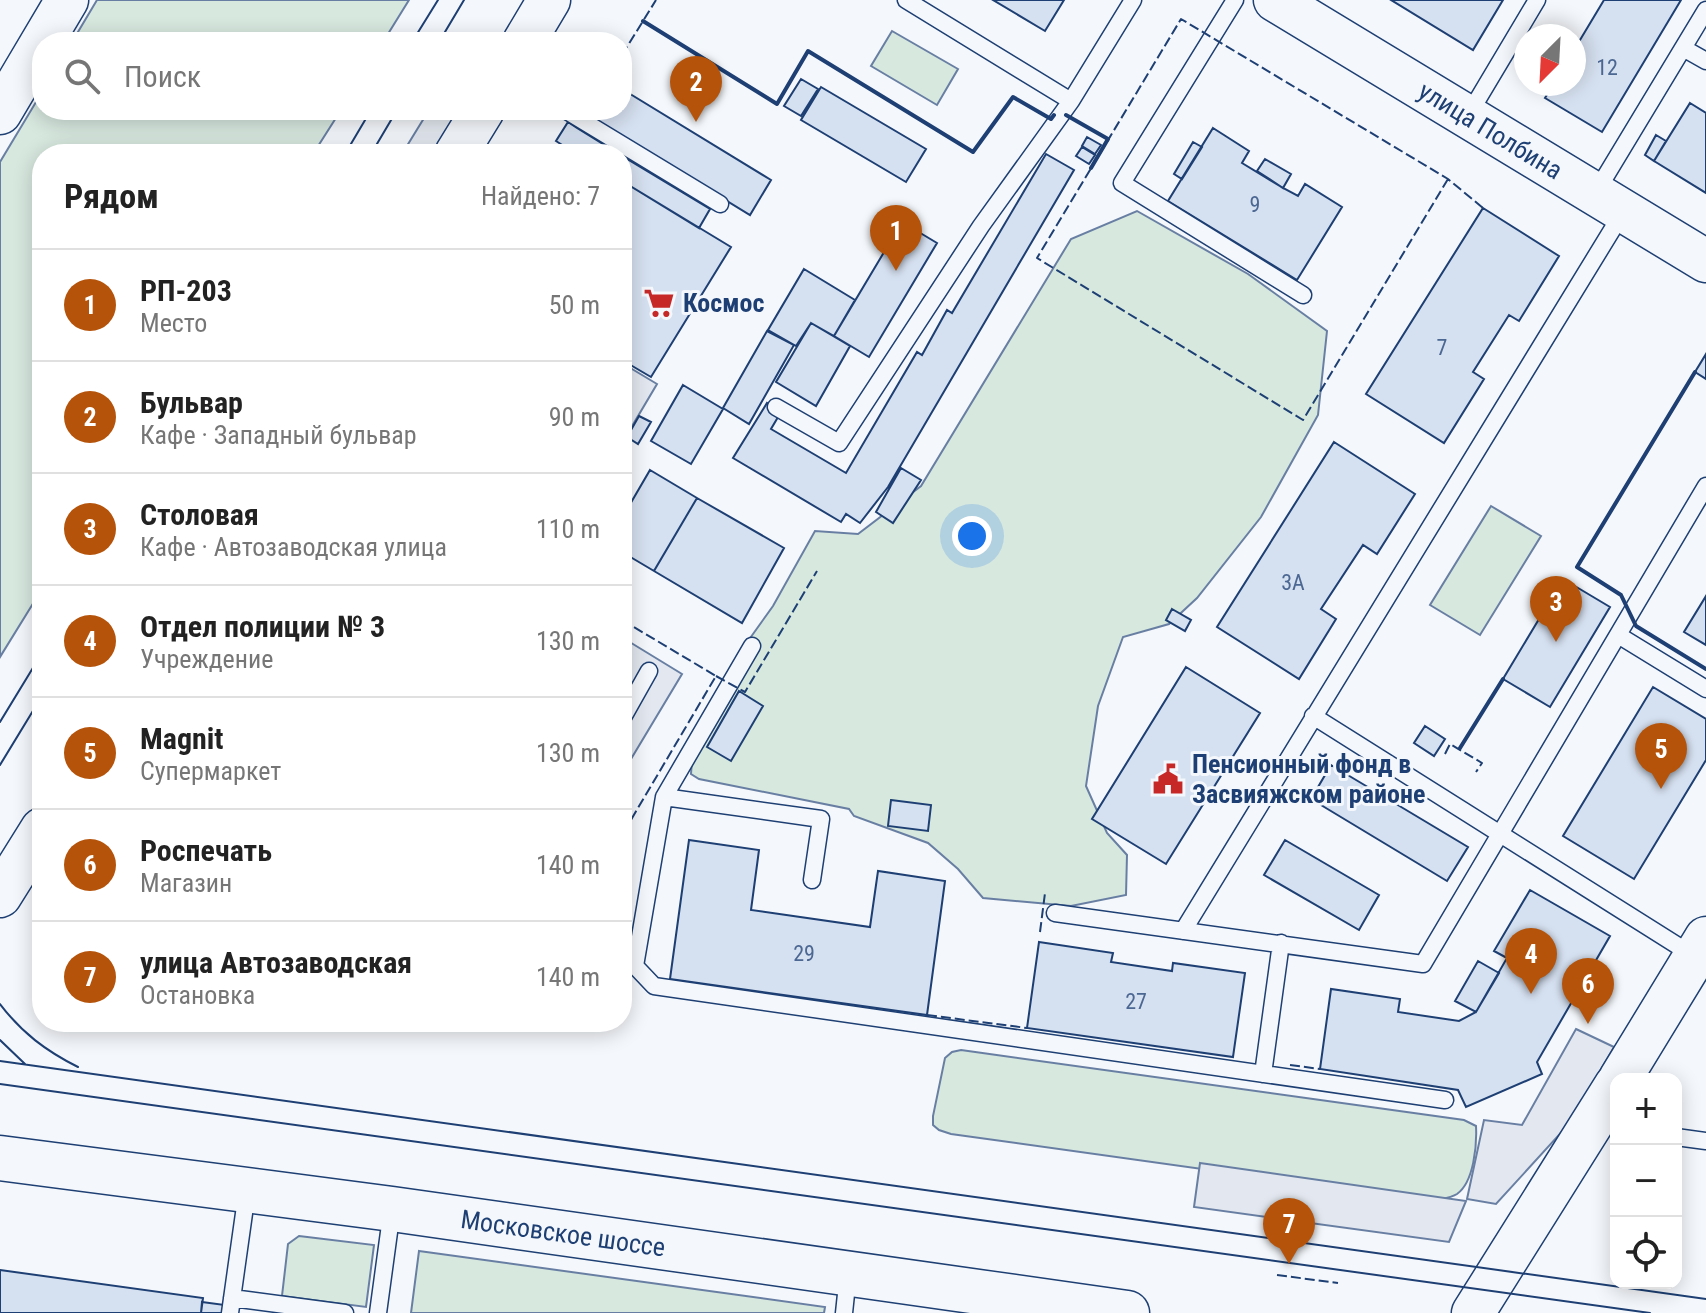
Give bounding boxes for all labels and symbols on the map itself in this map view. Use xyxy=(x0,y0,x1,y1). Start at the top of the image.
north arrow xyxy=(1514,24,1586,96)
house number: 12 xyxy=(1596,55,1618,80)
pin: 2 xyxy=(670,56,722,122)
street label: улица Полбина xyxy=(1413,76,1568,185)
house number: 9 xyxy=(1250,192,1260,217)
pin: 1 xyxy=(870,205,922,271)
supermarket icon: Космос xyxy=(642,286,676,320)
place label: Космос xyxy=(683,288,764,318)
house number: 7 xyxy=(1437,335,1447,360)
your location xyxy=(952,516,992,556)
house number: 3А xyxy=(1281,570,1305,595)
pin: 3 xyxy=(1530,576,1582,642)
pin: 5 xyxy=(1635,723,1687,789)
place label: Пенсионный фонд в Засвияжском районе xyxy=(1192,749,1425,809)
public building icon: Пенсионный фонд в Засвияжском районе xyxy=(1151,762,1185,796)
pin: 4 xyxy=(1505,928,1557,994)
house number: 29 xyxy=(793,941,815,966)
pin: 6 xyxy=(1562,958,1614,1024)
house number: 27 xyxy=(1125,989,1147,1014)
pin: 7 xyxy=(1263,1198,1315,1264)
street label: Московское шоссе xyxy=(459,1204,667,1262)

